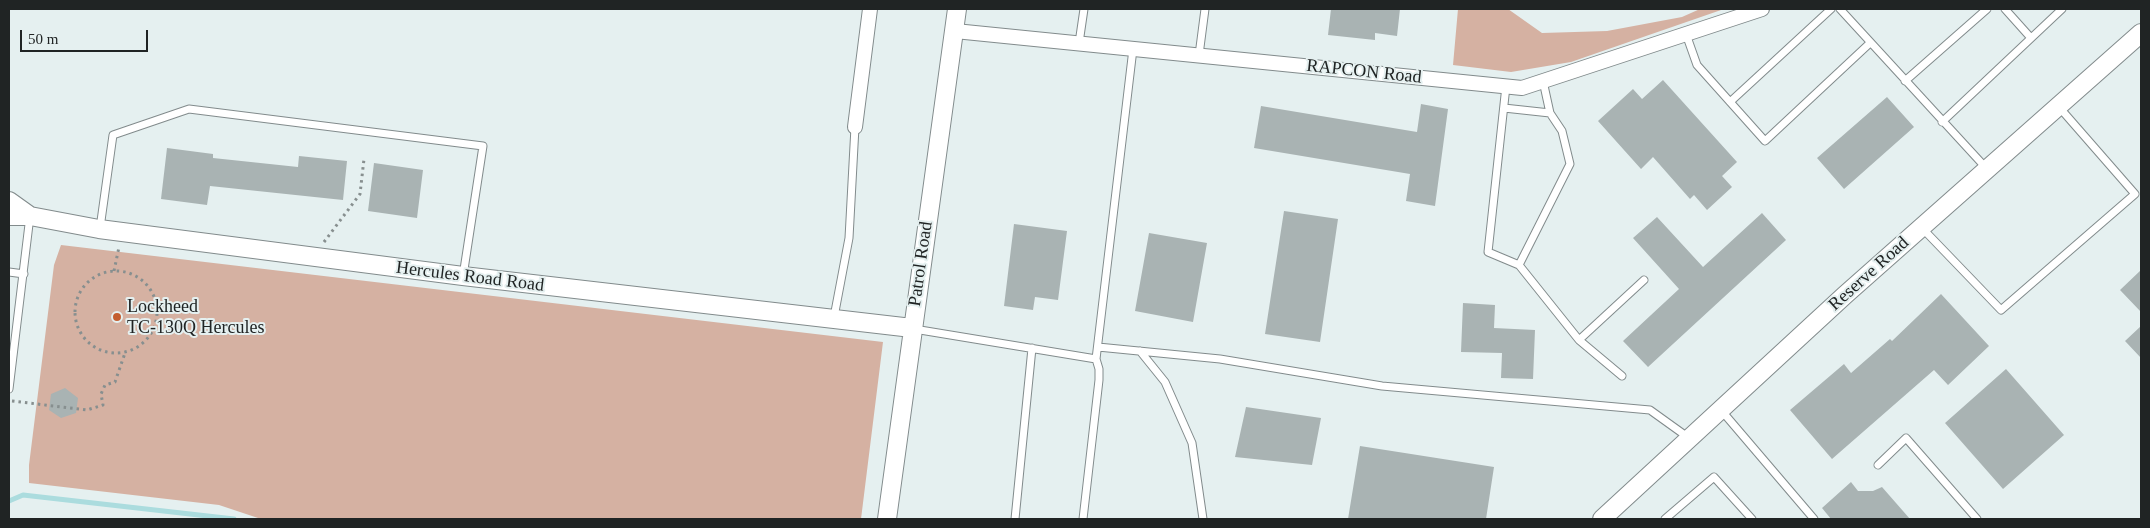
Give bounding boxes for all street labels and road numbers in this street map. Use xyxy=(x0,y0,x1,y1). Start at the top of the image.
street label: RAPCON Road xyxy=(1305,55,1423,89)
street label: Patrol Road xyxy=(904,220,938,308)
street label: Reserve Road xyxy=(1824,232,1914,316)
street label: Hercules Road Road xyxy=(395,257,545,297)

